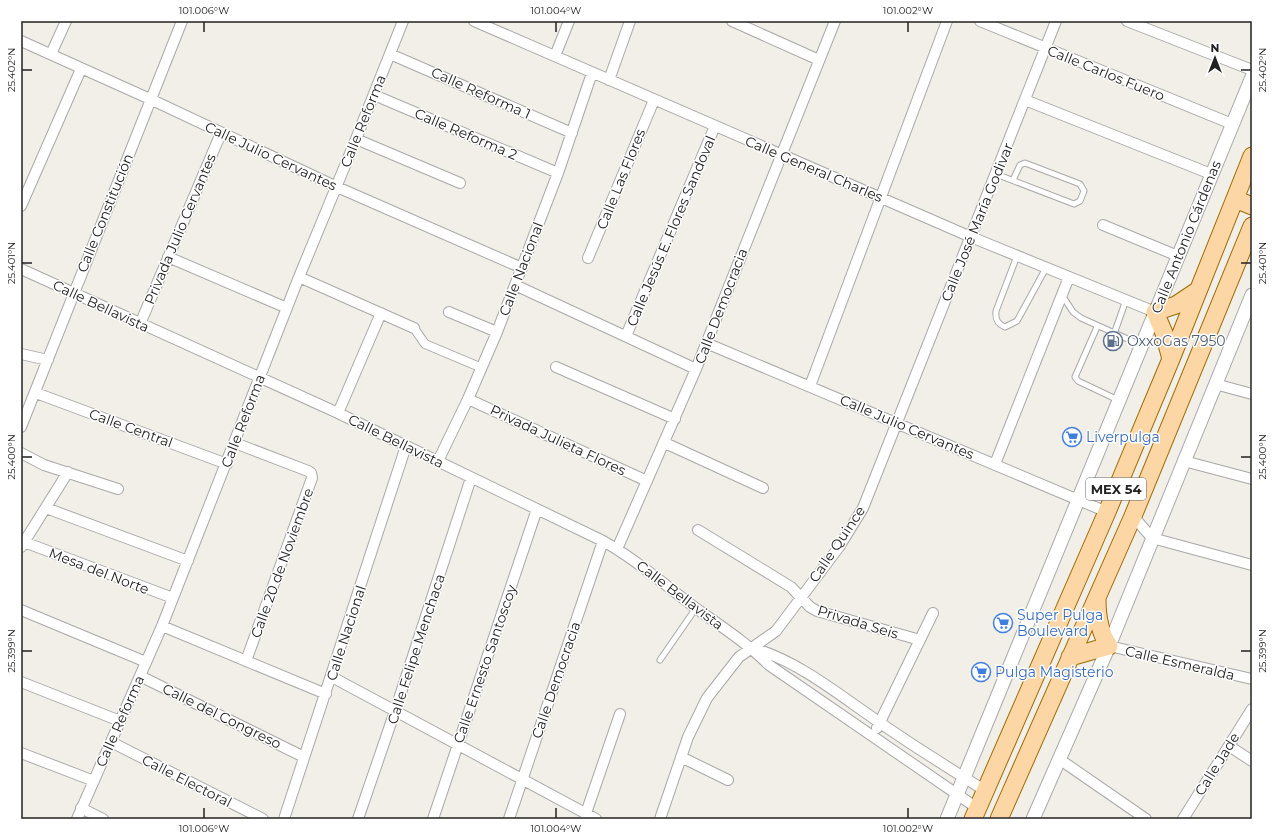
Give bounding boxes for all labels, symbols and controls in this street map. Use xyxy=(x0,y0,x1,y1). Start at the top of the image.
text: 101.006°W xyxy=(179,4,229,17)
text: 101.004°W xyxy=(531,4,581,17)
text: 101.002°W xyxy=(883,4,933,17)
north arrow xyxy=(1195,38,1235,78)
street label: Calle Carlos Fuero xyxy=(1045,41,1168,105)
text: N xyxy=(1211,41,1219,55)
text: 25.402°N xyxy=(5,48,18,92)
text: 25.402°N xyxy=(1256,48,1269,92)
street label: Calle Reforma 1 xyxy=(428,63,534,123)
street label: Calle Reforma xyxy=(336,72,390,170)
street label: Calle Reforma 2 xyxy=(412,104,520,164)
street label: Calle Julio Cervantes xyxy=(202,117,340,195)
street label: Calle Las Flores xyxy=(593,126,649,232)
street label: Calle General Charles xyxy=(742,132,886,206)
street label: Calle Jesús E. Flores Sandoval xyxy=(623,133,719,329)
street label: Calle José María Godivar xyxy=(937,140,1017,304)
street label: Calle Constitución xyxy=(73,151,137,275)
street label: Privada Julio Cervantes xyxy=(140,151,220,307)
street label: Calle Antonio Cárdenas xyxy=(1147,158,1225,316)
street label: Calle Nacional xyxy=(495,219,547,319)
text: 25.401°N xyxy=(5,242,18,284)
text: 25.401°N xyxy=(1256,242,1269,284)
street label: Calle Democracia xyxy=(691,246,751,366)
street label: Calle Bellavista xyxy=(50,276,152,336)
fuel station icon: OxxoGas 7950 xyxy=(1102,330,1124,352)
place label: OxxoGas 7950 xyxy=(1127,332,1226,350)
street label: Calle Reforma xyxy=(217,372,269,470)
street label: Calle Julio Cervantes xyxy=(837,391,977,463)
street label: Privada Julieta Flores xyxy=(487,401,629,479)
street label: Calle Central xyxy=(87,404,175,452)
street label: Calle Bellavista xyxy=(345,410,447,472)
supermarket icon: Liverpulga xyxy=(1061,426,1083,448)
place label: Liverpulga xyxy=(1086,428,1160,446)
text: 25.400°N xyxy=(5,434,18,480)
text: 25.400°N xyxy=(1256,434,1269,480)
road number: MEX 54 xyxy=(1086,478,1146,500)
street label: Calle 20 de Noviembre xyxy=(246,486,318,640)
street label: Calle Quince xyxy=(805,502,869,586)
street label: Mesa del Norte xyxy=(46,544,152,598)
street label: Calle Bellavista xyxy=(633,556,727,634)
street label: Calle Felipe Menchaca xyxy=(383,572,449,726)
street label: Calle Ernesto Santoscoy xyxy=(449,582,521,746)
street label: Calle Nacional xyxy=(322,583,370,683)
street label: Privada Seis xyxy=(815,601,901,643)
place label: Super Pulga Boulevard xyxy=(1017,606,1103,640)
supermarket icon: Super Pulga Boulevard xyxy=(992,612,1014,634)
street label: Calle Democracia xyxy=(528,619,584,741)
text: 25.399°N xyxy=(5,629,18,673)
text: 25.399°N xyxy=(1256,629,1269,673)
street label: Calle Esmeralda xyxy=(1123,642,1237,684)
supermarket icon: Pulga Magisterio xyxy=(970,661,992,683)
place label: Pulga Magisterio xyxy=(995,663,1114,681)
street label: Calle Reforma xyxy=(92,672,148,770)
street label: Calle del Congreso xyxy=(160,679,285,753)
street label: Calle Jade xyxy=(1191,729,1243,799)
street label: Calle Electoral xyxy=(139,751,235,811)
text: 101.006°W xyxy=(179,822,229,835)
text: 101.004°W xyxy=(531,822,581,835)
text: 101.002°W xyxy=(883,822,933,835)

